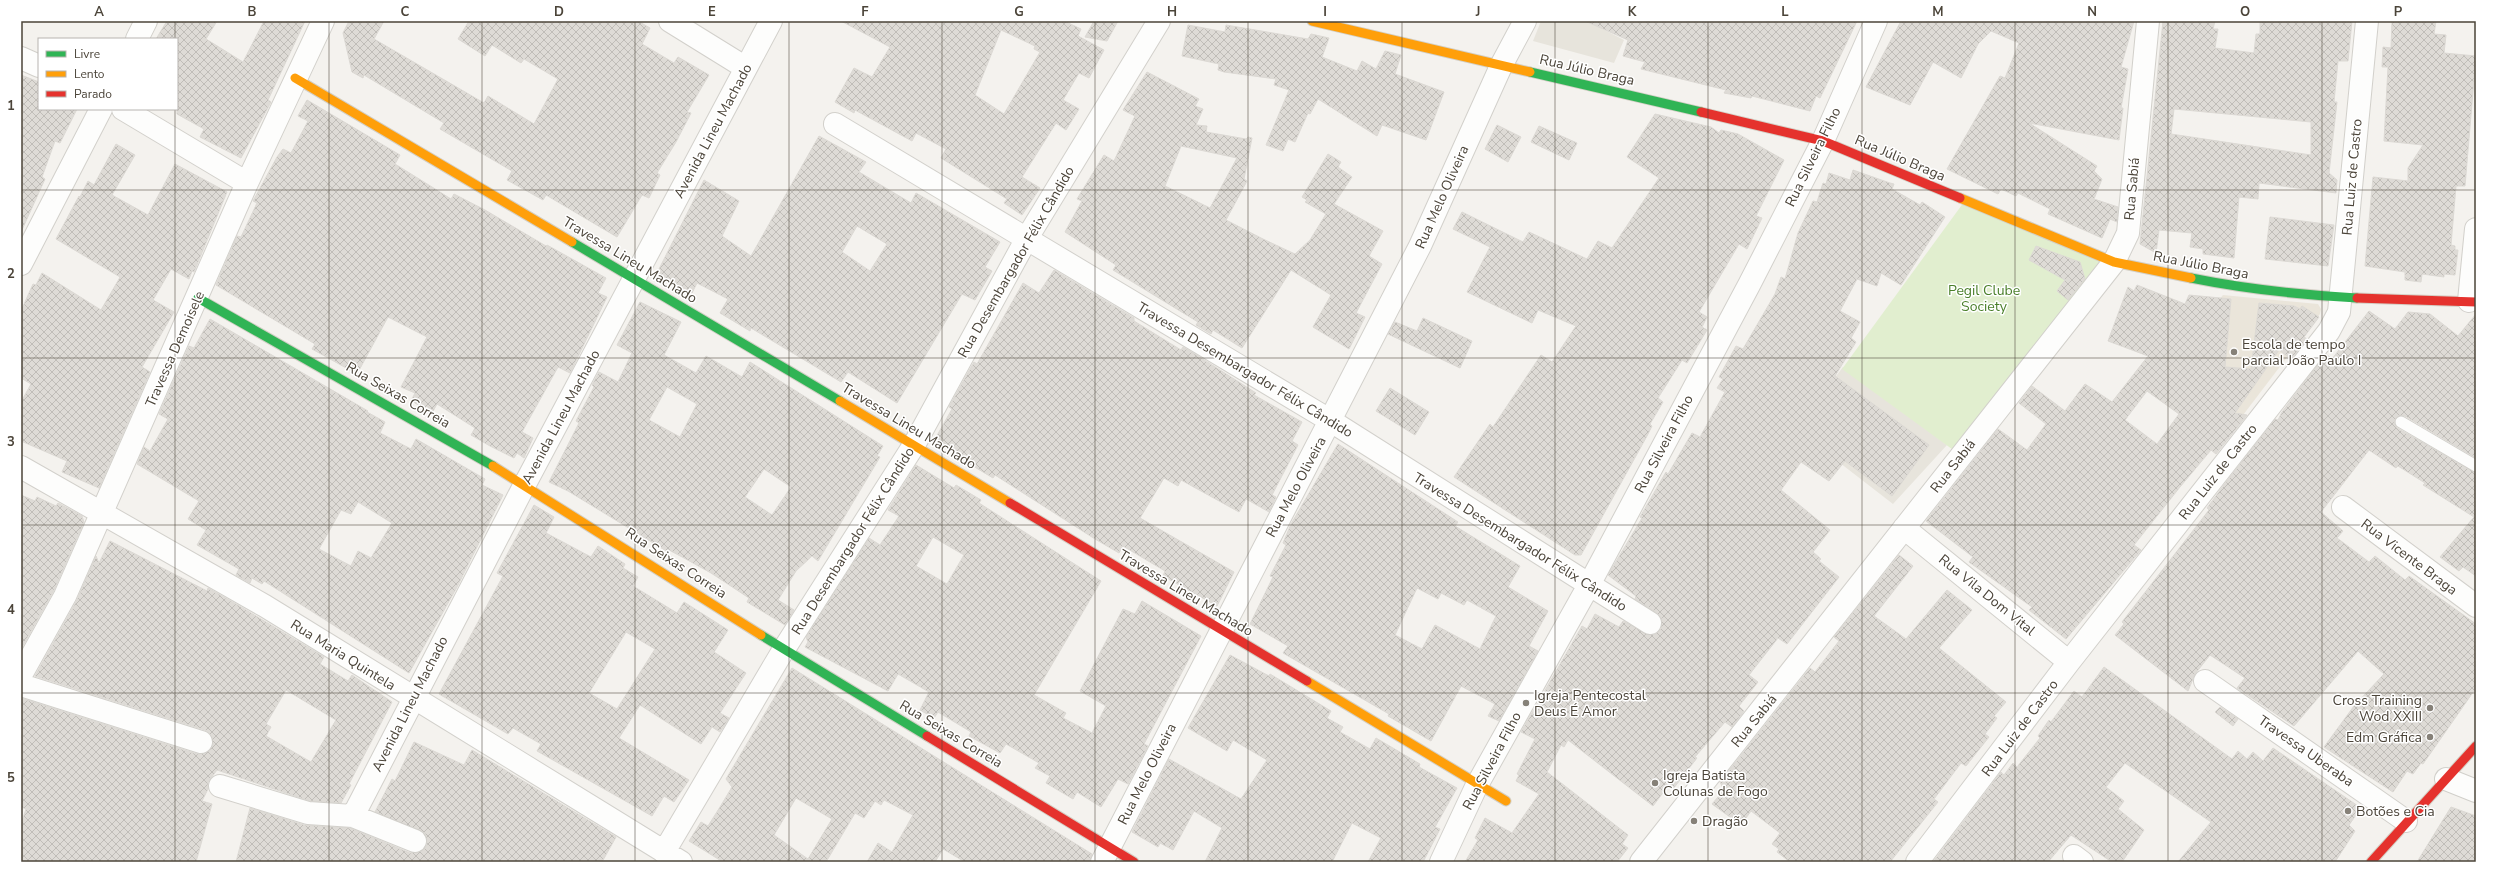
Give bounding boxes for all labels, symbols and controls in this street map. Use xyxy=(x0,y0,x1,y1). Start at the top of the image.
text: A xyxy=(94,3,104,21)
text: B xyxy=(248,3,257,21)
text: C xyxy=(401,3,410,21)
text: D xyxy=(554,3,564,21)
text: E xyxy=(708,3,716,21)
text: F xyxy=(861,3,869,21)
text: G xyxy=(1014,3,1024,21)
text: H xyxy=(1167,3,1177,21)
text: I xyxy=(1323,3,1327,21)
text: J xyxy=(1475,3,1480,21)
text: K xyxy=(1628,3,1637,21)
text: L xyxy=(1781,3,1789,21)
text: M xyxy=(1932,3,1944,21)
text: N xyxy=(2087,3,2097,21)
text: O xyxy=(2240,3,2250,21)
text: P xyxy=(2394,3,2403,21)
legend xyxy=(38,38,178,110)
text: Livre xyxy=(74,46,100,62)
street label: Rua Júlio Braga xyxy=(1538,50,1636,90)
street label: Avenida Lineu Machado xyxy=(669,60,757,202)
text: Lento xyxy=(74,66,105,82)
text: Parado xyxy=(74,86,112,102)
text: 1 xyxy=(7,97,15,115)
street label: Rua Silveira Filho xyxy=(1781,104,1845,210)
street label: Rua Luiz de Castro xyxy=(2337,118,2367,236)
street label: Rua Júlio Braga xyxy=(1852,130,1948,186)
street label: Rua Melo Oliveira xyxy=(1411,142,1473,252)
street label: Rua Sabiá xyxy=(2120,157,2144,221)
street label: Rua Desembargador Félix Cândido xyxy=(953,163,1079,361)
street label: Travessa Lineu Machado xyxy=(559,212,701,308)
street label: Rua Júlio Braga xyxy=(2152,246,2250,284)
text: 2 xyxy=(7,265,15,283)
park label: Pegil Clube Society xyxy=(1948,281,2020,316)
street label: Travessa Demoisele xyxy=(141,288,209,410)
street label: Travessa Desembargador Félix Cândido xyxy=(1134,298,1357,442)
place label: Escola de tempo parcial João Paulo I xyxy=(2242,335,2361,370)
street label: Avenida Lineu Machado xyxy=(517,346,605,488)
marker: Escola de tempo parcial João Paulo I xyxy=(2229,347,2239,357)
street label: Rua Seixas Correia xyxy=(342,357,454,433)
street label: Travessa Lineu Machado xyxy=(838,378,980,474)
street label: Rua Silveira Filho xyxy=(1630,391,1698,496)
street label: Rua Luiz de Castro xyxy=(2175,420,2262,524)
text: 3 xyxy=(7,433,15,451)
street label: Rua Melo Oliveira xyxy=(1261,433,1331,541)
street label: Rua Sabiá xyxy=(1926,435,1980,497)
street label: Rua Desembargador Félix Cândido xyxy=(787,443,919,638)
street label: Travessa Desembargador Félix Cândido xyxy=(1410,468,1631,616)
street label: Rua Vicente Braga xyxy=(2357,514,2461,600)
street label: Rua Seixas Correia xyxy=(622,523,730,603)
street label: Travessa Lineu Machado xyxy=(1115,545,1257,641)
street label: Rua Vila Dom Vital xyxy=(1935,550,2040,640)
text: 4 xyxy=(7,601,15,619)
street label: Rua Maria Quintela xyxy=(287,615,399,695)
street label: Avenida Lineu Machado xyxy=(368,633,453,775)
street label: Rua Luiz de Castro xyxy=(1977,675,2063,780)
place label: Igreja Pentecostal Deus É Amor xyxy=(1534,686,1647,721)
street label: Rua Sabiá xyxy=(1727,690,1781,752)
place label: Cross Training Wod XXIII xyxy=(2332,691,2422,726)
street label: Rua Seixas Correia xyxy=(896,696,1006,772)
marker: Igreja Pentecostal Deus É Amor xyxy=(1521,698,1531,708)
marker: Cross Training Wod XXIII xyxy=(2425,703,2435,713)
street label: Rua Silveira Filho xyxy=(1458,708,1526,813)
street label: Travessa Uberaba xyxy=(2254,711,2358,791)
street label: Rua Melo Oliveira xyxy=(1113,720,1181,828)
place label: Edm Gráfica xyxy=(2346,728,2422,747)
marker: Edm Gráfica xyxy=(2425,732,2435,742)
place label: Igreja Batista Colunas de Fogo xyxy=(1663,766,1768,801)
text: 5 xyxy=(7,769,15,787)
marker: Igreja Batista Colunas de Fogo xyxy=(1650,778,1660,788)
place label: Botões e Cia xyxy=(2356,802,2435,821)
marker: Botões e Cia xyxy=(2343,806,2353,816)
place label: Dragão xyxy=(1702,812,1748,831)
marker: Dragão xyxy=(1689,816,1699,826)

